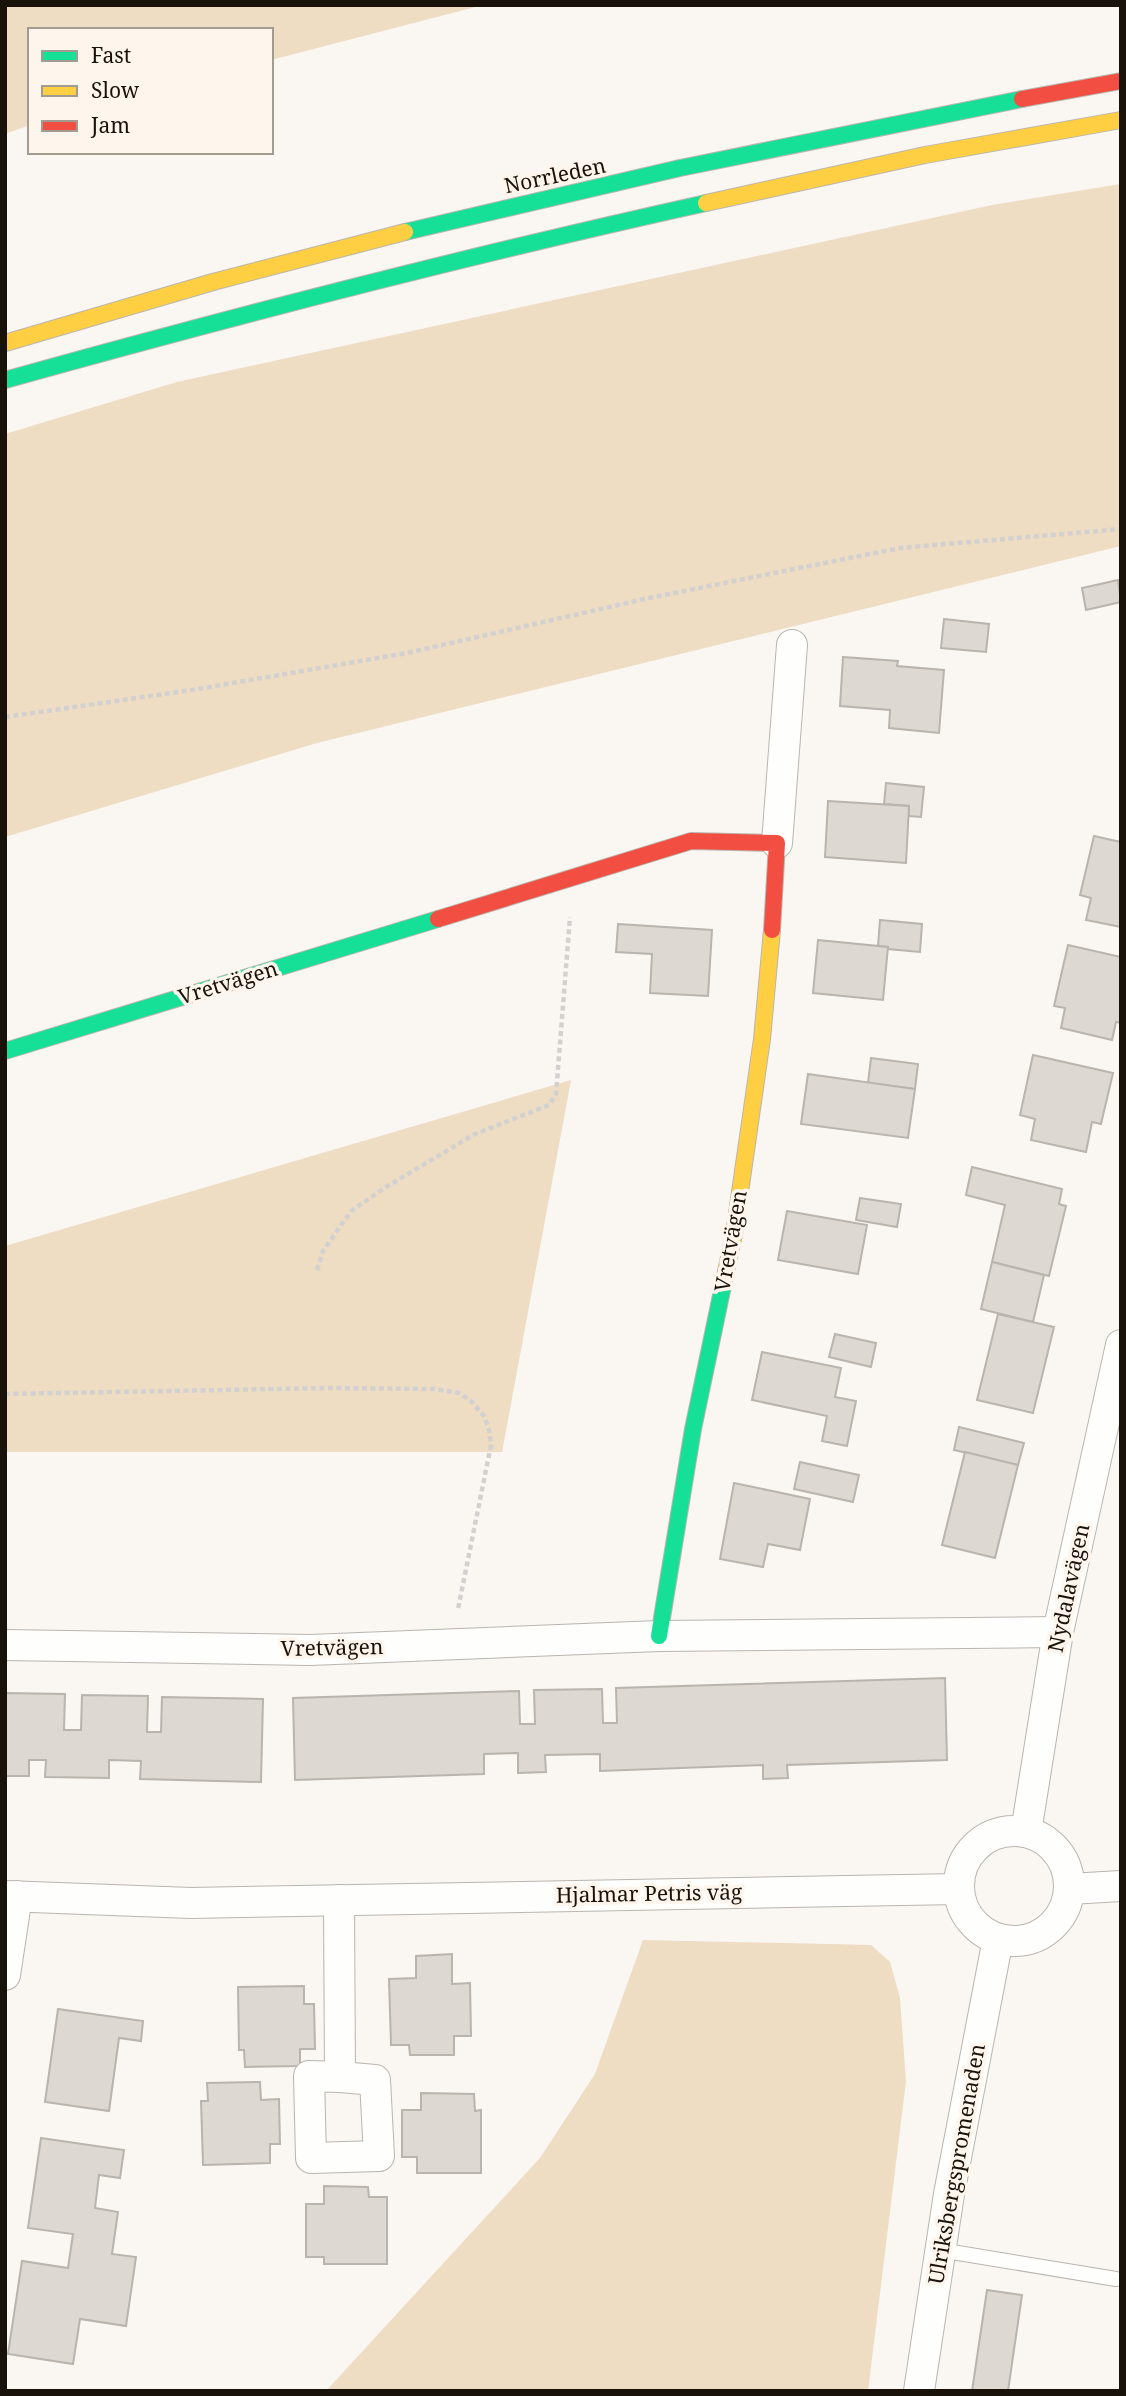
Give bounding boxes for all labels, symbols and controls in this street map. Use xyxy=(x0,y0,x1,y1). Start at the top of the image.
legend xyxy=(28,28,273,154)
text: Fast xyxy=(91,41,131,69)
text: Slow xyxy=(91,76,140,104)
text: Jam xyxy=(90,111,130,139)
street label: Norrleden xyxy=(501,151,608,199)
street label: Vretvägen xyxy=(174,954,281,1010)
street label: Vretvägen xyxy=(707,1188,753,1294)
street label: Nydalavägen xyxy=(1041,1521,1095,1655)
street label: Vretvägen xyxy=(280,1632,384,1662)
street label: Hjalmar Petris väg xyxy=(556,1877,743,1909)
street label: Ulriksbergspromenaden xyxy=(921,2041,991,2286)

